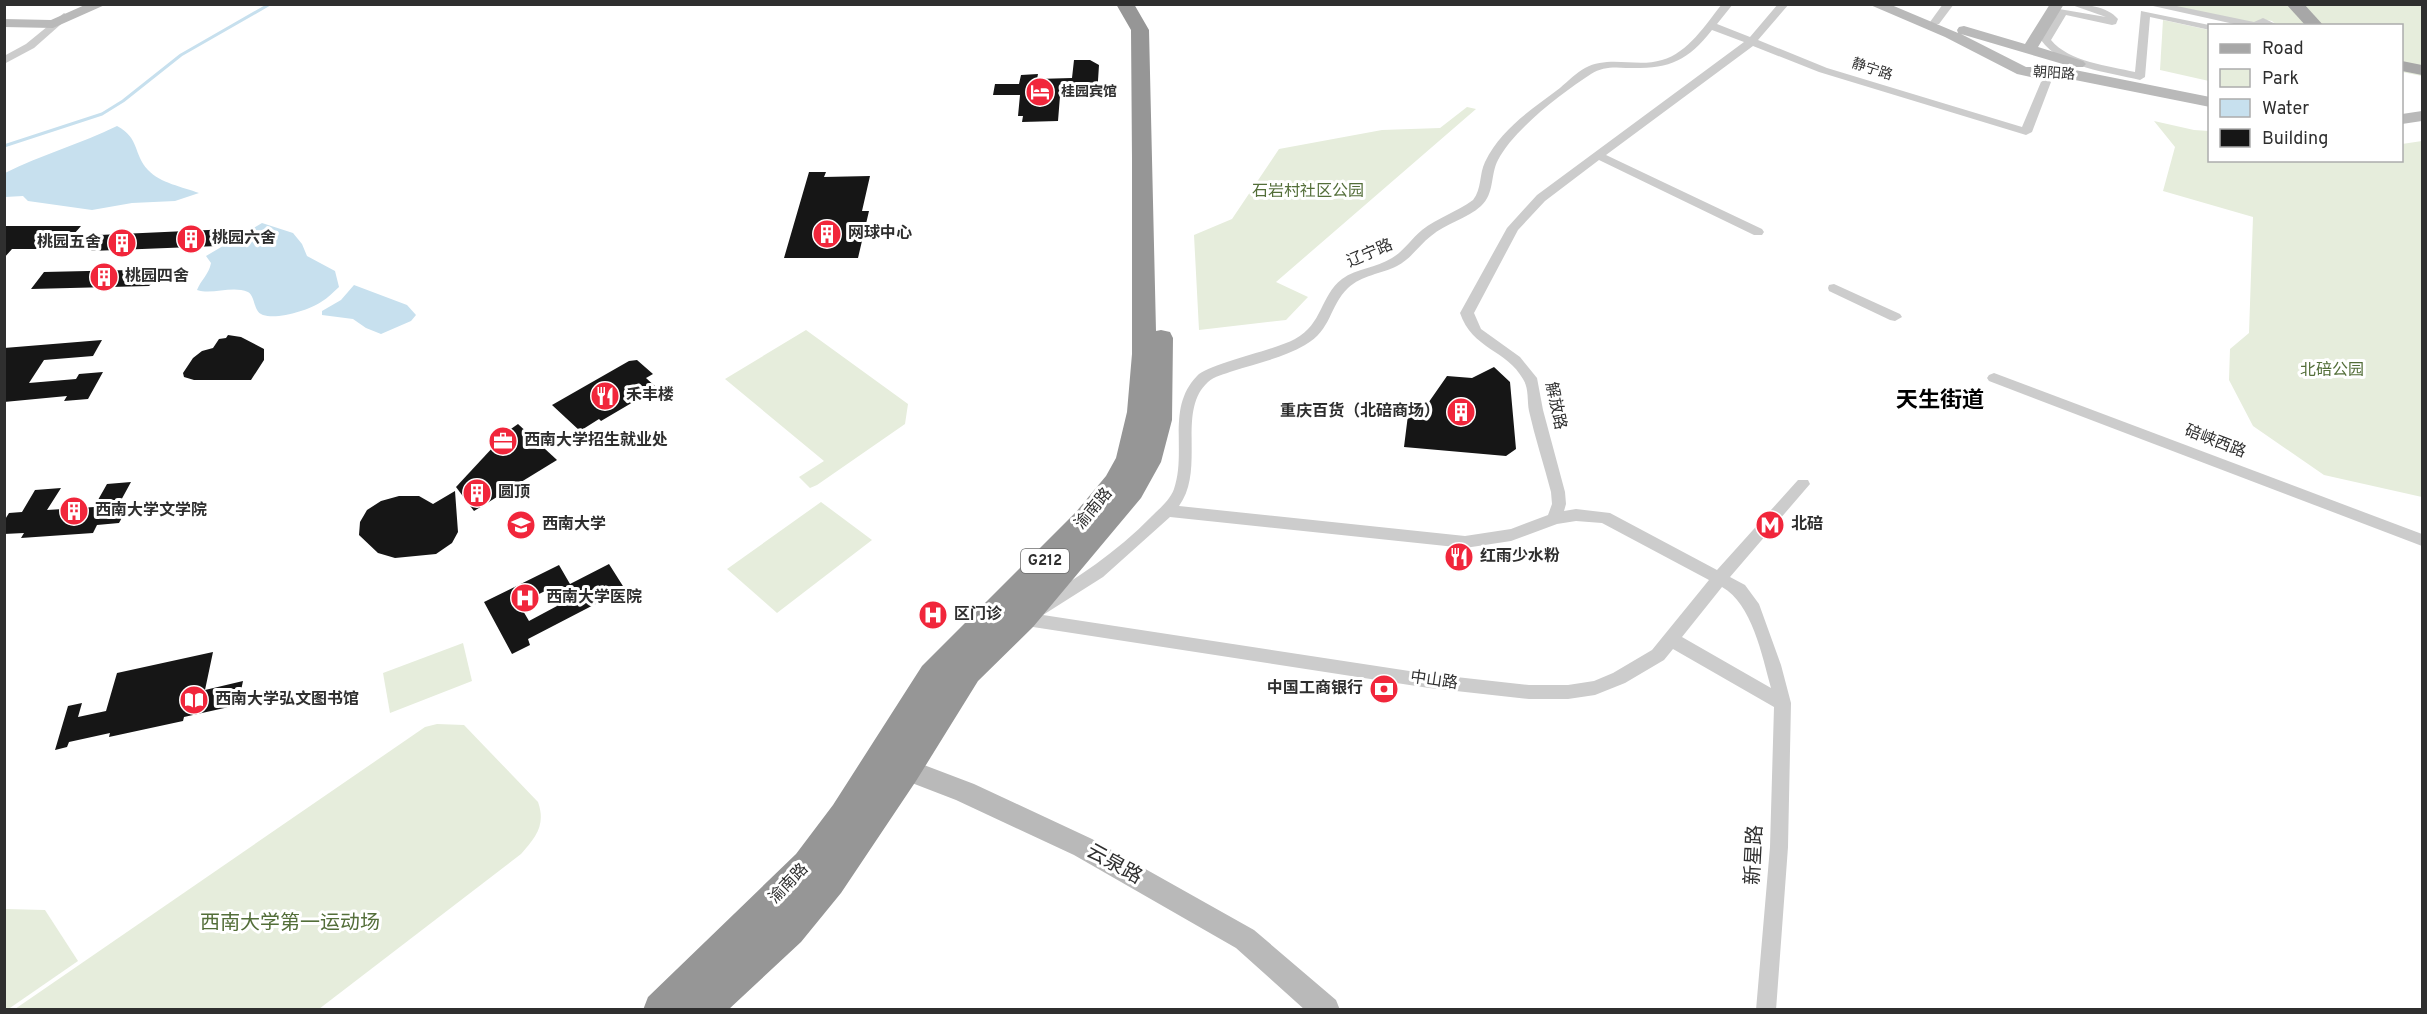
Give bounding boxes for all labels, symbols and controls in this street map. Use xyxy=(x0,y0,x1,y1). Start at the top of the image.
legend xyxy=(2208,24,2403,162)
text: Road xyxy=(2262,38,2304,61)
street label: 静宁路 xyxy=(1849,54,1895,85)
street label: 朝阳路 xyxy=(2032,64,2076,84)
text: Park xyxy=(2262,68,2299,91)
hotel icon: 桂园宾馆 xyxy=(1024,76,1056,108)
place label: 桂园宾馆 xyxy=(1061,84,1117,101)
text: Water xyxy=(2262,98,2309,121)
text: Building xyxy=(2262,128,2328,151)
park label: 石岩村社区公园 xyxy=(1252,182,1364,202)
building icon: 网球中心 xyxy=(811,218,843,250)
building icon: 桃园六舍 xyxy=(175,223,207,255)
place label: 网球中心 xyxy=(848,224,912,244)
building icon: 桃园五舍 xyxy=(106,227,138,259)
place label: 桃园六舍 xyxy=(212,229,276,249)
place label: 桃园五舍 xyxy=(37,233,101,253)
street label: 辽宁路 xyxy=(1344,235,1396,273)
building icon: 桃园四舍 xyxy=(88,261,120,293)
place label: 桃园四舍 xyxy=(125,267,189,287)
park label: 北碚公园 xyxy=(2300,361,2364,381)
restaurant icon: 禾丰楼 xyxy=(589,380,621,412)
street label: 解放路 xyxy=(1540,380,1570,432)
place label: 禾丰楼 xyxy=(626,386,674,406)
district label: 天生街道 xyxy=(1896,388,1984,415)
building icon: 重庆百货（北碚商场） xyxy=(1445,396,1477,428)
place label: 重庆百货（北碚商场） xyxy=(1280,401,1440,422)
street label: 碚峡西路 xyxy=(2182,421,2248,463)
office icon: 西南大学招生就业处 xyxy=(487,425,519,457)
place label: 西南大学招生就业处 xyxy=(524,430,668,451)
building icon: 圆顶 xyxy=(461,477,493,509)
place label: 圆顶 xyxy=(498,483,530,503)
street label: 渝南路 xyxy=(1071,484,1117,534)
building icon: 西南大学文学院 xyxy=(58,495,90,527)
place label: 西南大学文学院 xyxy=(95,501,207,521)
school or university icon: 西南大学 xyxy=(505,509,537,541)
metro station icon: 北碚 xyxy=(1754,509,1786,541)
place label: 西南大学 xyxy=(542,515,606,535)
place label: 北碚 xyxy=(1791,515,1823,535)
restaurant icon: 红雨少水粉 xyxy=(1443,541,1475,573)
place label: 红雨少水粉 xyxy=(1480,547,1560,567)
road number: G212 xyxy=(1021,549,1069,573)
hospital icon: 西南大学医院 xyxy=(509,582,541,614)
place label: 西南大学医院 xyxy=(546,588,642,608)
hospital icon: 区门诊 xyxy=(917,599,949,631)
place label: 区门诊 xyxy=(954,605,1003,625)
street label: 中山路 xyxy=(1409,668,1459,694)
bank icon: 中国工商银行 xyxy=(1368,673,1400,705)
place label: 中国工商银行 xyxy=(1267,679,1363,699)
library icon: 西南大学弘文图书馆 xyxy=(178,684,210,716)
place label: 西南大学弘文图书馆 xyxy=(215,690,359,710)
street label: 新星路 xyxy=(1740,824,1770,886)
street label: 云泉路 xyxy=(1081,839,1147,891)
street label: 渝南路 xyxy=(765,860,813,908)
park label: 西南大学第一运动场 xyxy=(200,911,380,937)

